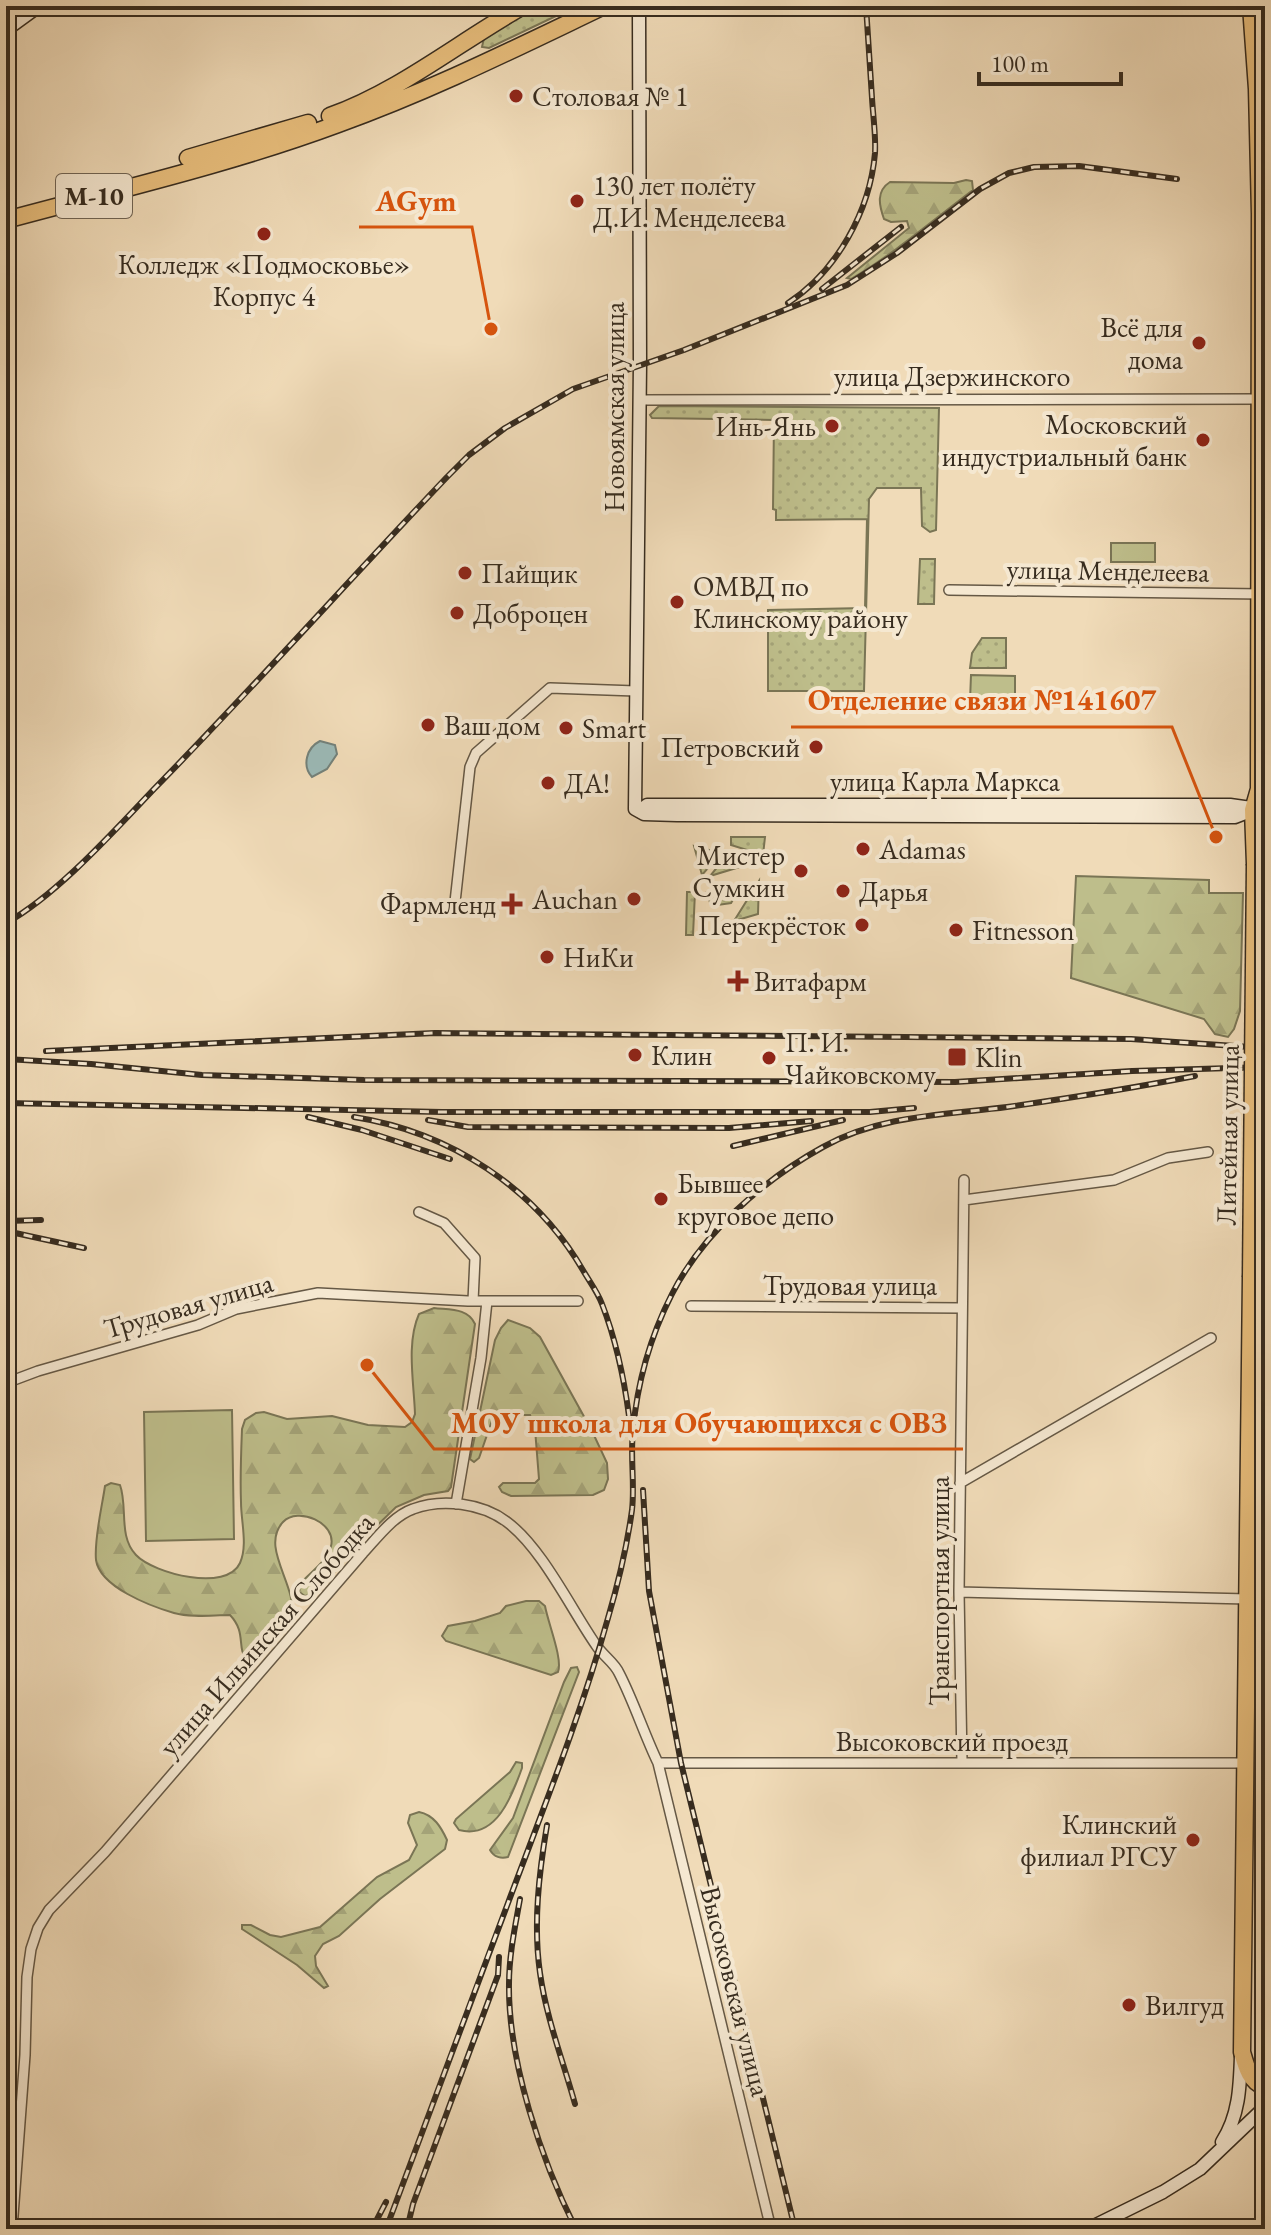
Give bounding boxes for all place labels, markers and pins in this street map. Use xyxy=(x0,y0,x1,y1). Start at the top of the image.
place label: Столовая № 1 xyxy=(532,78,688,114)
marker: Столовая № 1 xyxy=(507,87,525,105)
place label: 130 лет полёту Д.И. Менделеева xyxy=(593,167,786,235)
callout: AGym xyxy=(359,173,472,227)
marker: 130 лет полёту Д.И. Менделеева xyxy=(568,192,586,210)
marker: Колледж «Подмосковье» Корпус 4 xyxy=(255,225,273,243)
place label: Колледж «Подмосковье» Корпус 4 xyxy=(118,246,410,314)
place label: Всё для дома xyxy=(1100,309,1184,377)
marker: Всё для дома xyxy=(1190,334,1208,352)
place label: Московский индустриальный банк xyxy=(942,406,1187,474)
place label: Инь-Янь xyxy=(715,408,816,444)
marker: Инь-Янь xyxy=(823,417,841,435)
marker: Московский индустриальный банк xyxy=(1194,431,1212,449)
place label: Пайщик xyxy=(481,555,578,591)
marker: Пайщик xyxy=(456,564,474,582)
place label: ОМВД по Клинскому району xyxy=(693,568,908,636)
marker: ОМВД по Клинскому району xyxy=(668,593,686,611)
place label: Доброцен xyxy=(473,595,588,631)
marker: Доброцен xyxy=(448,604,466,622)
callout: Отделение связи №141607 xyxy=(791,673,1172,727)
place label: Ваш дом xyxy=(444,707,541,743)
place label: Smart xyxy=(582,710,646,746)
marker: Ваш дом xyxy=(419,716,437,734)
marker: Smart xyxy=(557,719,575,737)
place label: Петровский xyxy=(660,729,800,765)
marker: Петровский xyxy=(807,738,825,756)
place label: ДА! xyxy=(564,765,610,801)
marker: ДА! xyxy=(539,774,557,792)
place label: Adamas xyxy=(878,831,966,867)
place label: Мистер Сумкин xyxy=(693,837,785,905)
marker: Adamas xyxy=(854,840,872,858)
marker: Мистер Сумкин xyxy=(792,862,810,880)
place label: Дарья xyxy=(859,873,928,909)
place label: Auchan xyxy=(531,881,618,917)
marker: Дарья xyxy=(834,882,852,900)
place label: Фармленд xyxy=(380,886,496,922)
marker: Auchan xyxy=(625,890,643,908)
marker: Фармленд xyxy=(503,895,521,913)
place label: Перекрёсток xyxy=(698,907,846,943)
place label: Fitnesson xyxy=(972,912,1075,948)
marker: Перекрёсток xyxy=(853,916,871,934)
marker: Fitnesson xyxy=(947,921,965,939)
place label: НиКи xyxy=(563,939,634,975)
marker: НиКи xyxy=(538,948,556,966)
place label: Витафарм xyxy=(754,963,867,999)
marker: Витафарм xyxy=(729,972,747,990)
place label: П. И. Чайковскому xyxy=(785,1024,936,1092)
place label: Клин xyxy=(651,1037,712,1073)
place label: Klin xyxy=(975,1039,1023,1075)
marker: Клин xyxy=(626,1046,644,1064)
marker: Klin xyxy=(946,1046,968,1068)
marker: П. И. Чайковскому xyxy=(760,1049,778,1067)
place label: Бывшее круговое депо xyxy=(677,1165,834,1233)
marker: Бывшее круговое депо xyxy=(652,1190,670,1208)
callout: МОУ школа для Обучающихся с ОВЗ xyxy=(434,1395,963,1449)
place label: Клинский филиал РГСУ xyxy=(1020,1806,1177,1874)
marker: Клинский филиал РГСУ xyxy=(1184,1831,1202,1849)
place label: Вилгуд xyxy=(1145,1987,1224,2023)
marker: Вилгуд xyxy=(1120,1996,1138,2014)

